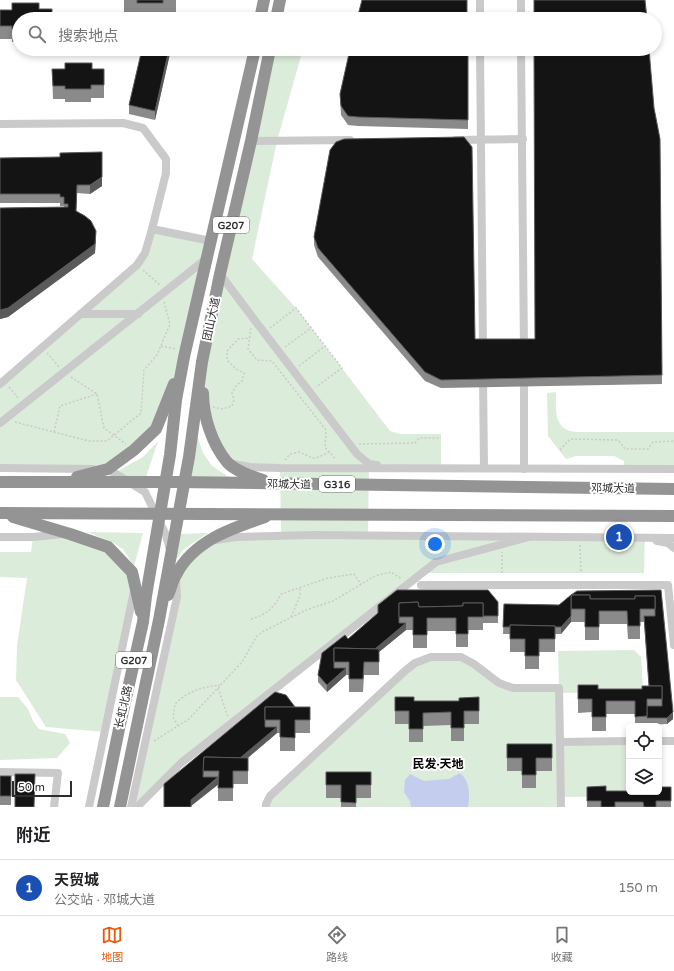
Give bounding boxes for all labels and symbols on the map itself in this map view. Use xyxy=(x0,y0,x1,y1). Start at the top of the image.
road number: G207 xyxy=(213,217,249,233)
street label: 团山大道 xyxy=(201,296,222,342)
road number: G316 xyxy=(319,476,355,492)
street label: 邓城大道 xyxy=(267,478,311,491)
street label: 邓城大道 xyxy=(591,482,635,495)
pin: 1 xyxy=(606,522,632,552)
your location xyxy=(425,534,445,554)
road number: G207 xyxy=(116,652,152,668)
street label: 长虹北路 xyxy=(112,684,135,730)
district label: 民发·天地 xyxy=(412,757,464,771)
scale bar xyxy=(12,779,72,798)

